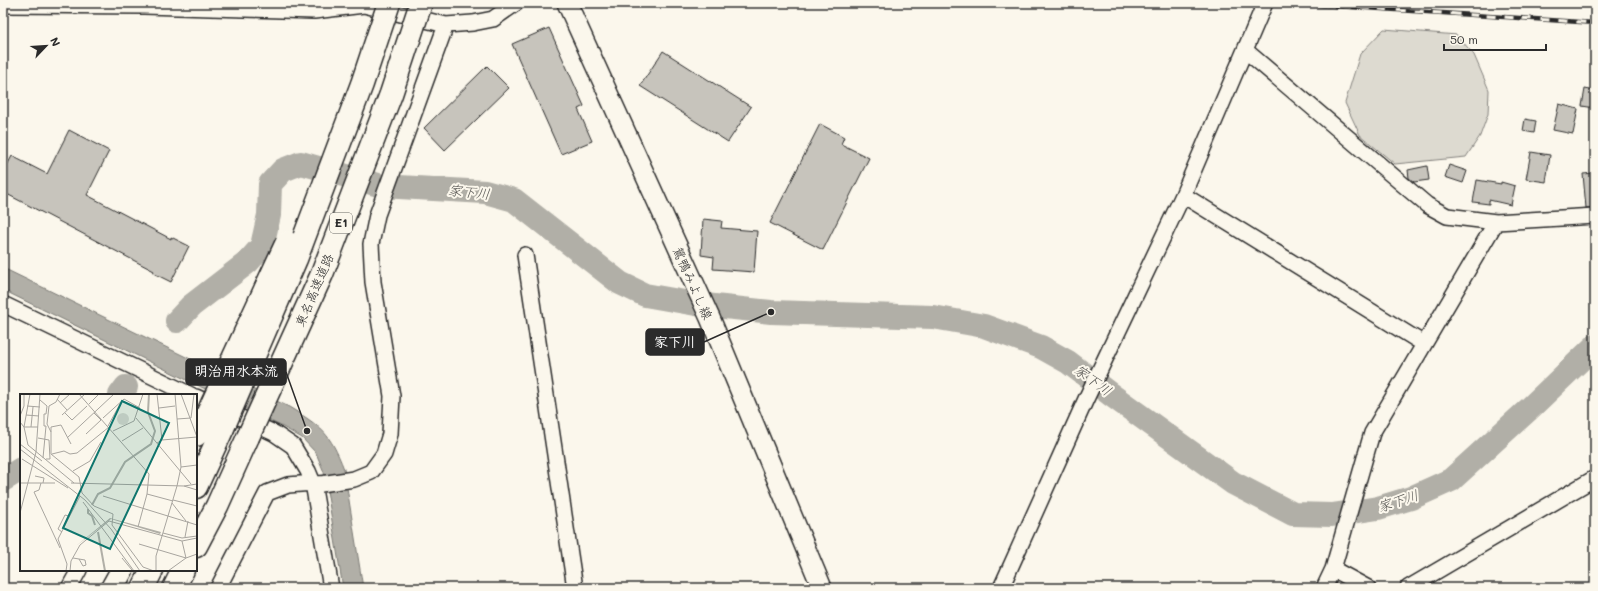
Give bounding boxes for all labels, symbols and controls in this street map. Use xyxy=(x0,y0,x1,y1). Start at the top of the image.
north arrow xyxy=(26,26,66,66)
scale bar xyxy=(1444,26,1546,52)
text: 50 m xyxy=(1450,31,1478,47)
text: N xyxy=(47,35,64,49)
water label: 家下川 xyxy=(447,180,491,203)
road number: E1 xyxy=(330,213,352,233)
street label: 鴛鴨みよし線 xyxy=(670,244,717,323)
street label: 東名高速道路 xyxy=(290,251,337,329)
callout: 家下川 xyxy=(646,329,704,355)
text: 家下川 xyxy=(654,332,696,351)
callout: 明治用水本流 xyxy=(186,359,286,385)
water label: 家下川 xyxy=(1071,360,1116,400)
text: 明治用水本流 xyxy=(194,361,278,380)
inset map xyxy=(20,394,197,571)
water label: 家下川 xyxy=(1375,485,1421,516)

